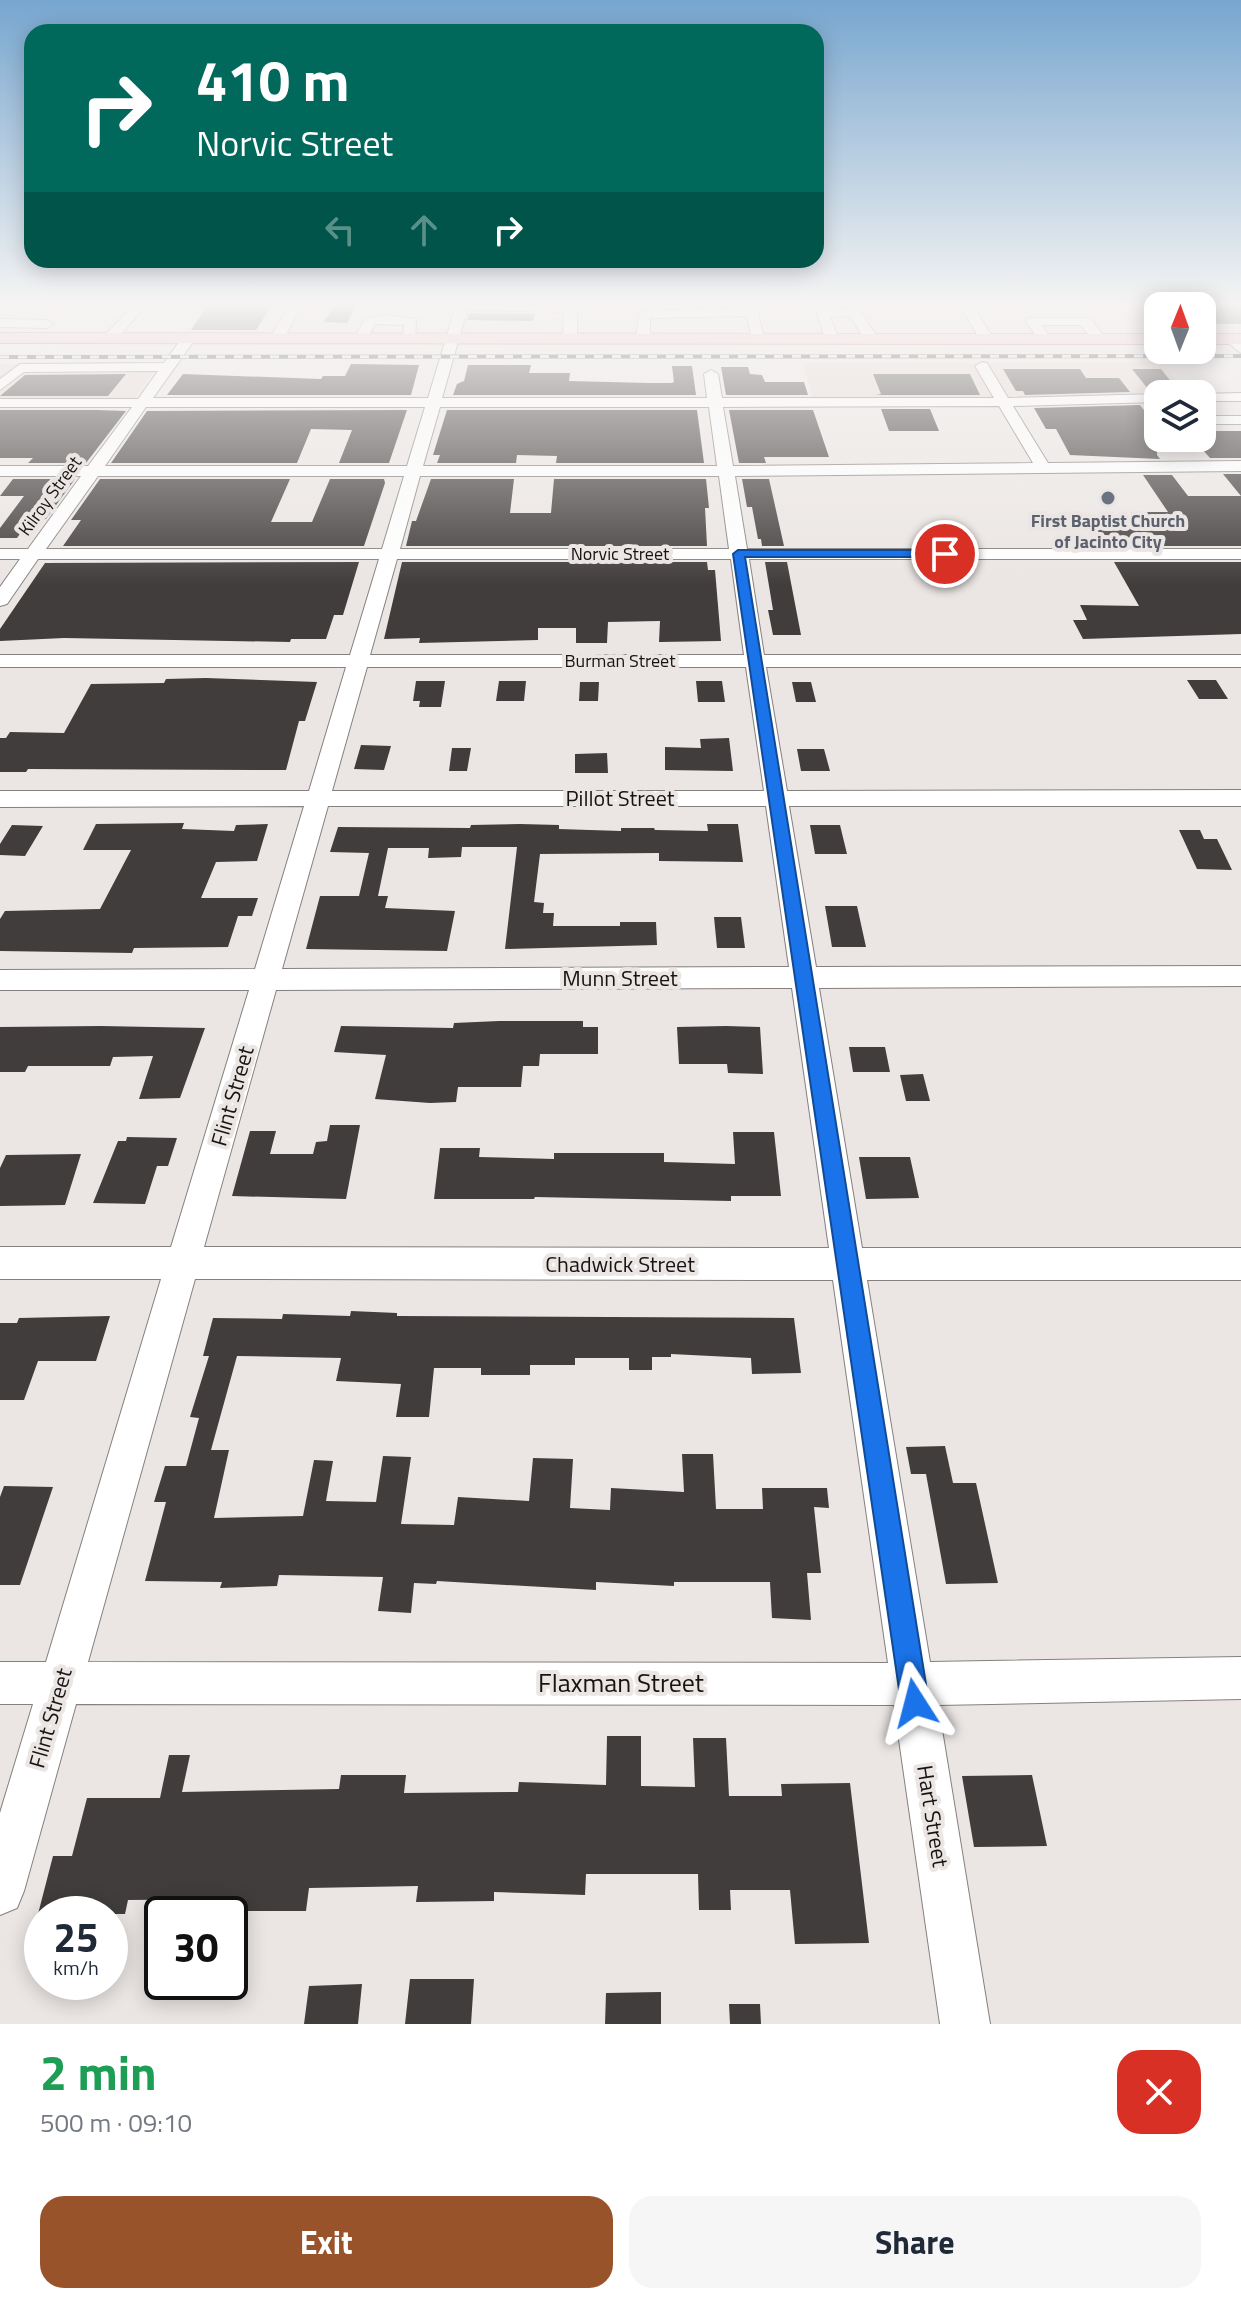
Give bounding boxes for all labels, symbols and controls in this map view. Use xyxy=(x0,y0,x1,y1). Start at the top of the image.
text: 410 m xyxy=(196,38,349,123)
icon: right xyxy=(64,56,168,160)
text: Norvic Street xyxy=(196,115,393,170)
icon: left xyxy=(318,208,362,252)
icon: ahead xyxy=(402,208,446,252)
icon: right xyxy=(486,208,530,252)
north arrow xyxy=(1144,292,1216,364)
map controls xyxy=(1144,292,1216,452)
button: layers xyxy=(1144,380,1216,452)
street label: Kilroy Street xyxy=(11,450,88,541)
marker: First Baptist Church of Jacinto City xyxy=(1099,489,1117,507)
place label: First Baptist Church of Jacinto City xyxy=(1031,507,1185,555)
pin xyxy=(911,520,979,588)
icon: arrive xyxy=(923,532,967,576)
street label: Norvic Street xyxy=(571,540,670,567)
street label: Burman Street xyxy=(565,647,676,674)
street label: Pillot Street xyxy=(566,781,675,815)
street label: Munn Street xyxy=(562,961,678,995)
street label: Flint Street xyxy=(202,1042,263,1150)
street label: Chadwick Street xyxy=(545,1247,695,1281)
position arrow xyxy=(873,1661,957,1745)
street label: Flaxman Street xyxy=(538,1663,704,1702)
street label: Flint Street xyxy=(20,1664,81,1772)
street label: Hart Street xyxy=(908,1763,958,1870)
speed limit sign: 30 xyxy=(144,1896,248,2000)
text: 25 xyxy=(54,1907,98,1968)
text: km/h xyxy=(53,1952,99,1983)
text: 2 min xyxy=(40,2036,157,2109)
button: close xyxy=(1117,2050,1201,2134)
text: 500 m · 09:10 xyxy=(40,2103,192,2142)
button: Exit xyxy=(40,2196,613,2288)
button: Share xyxy=(629,2196,1201,2288)

